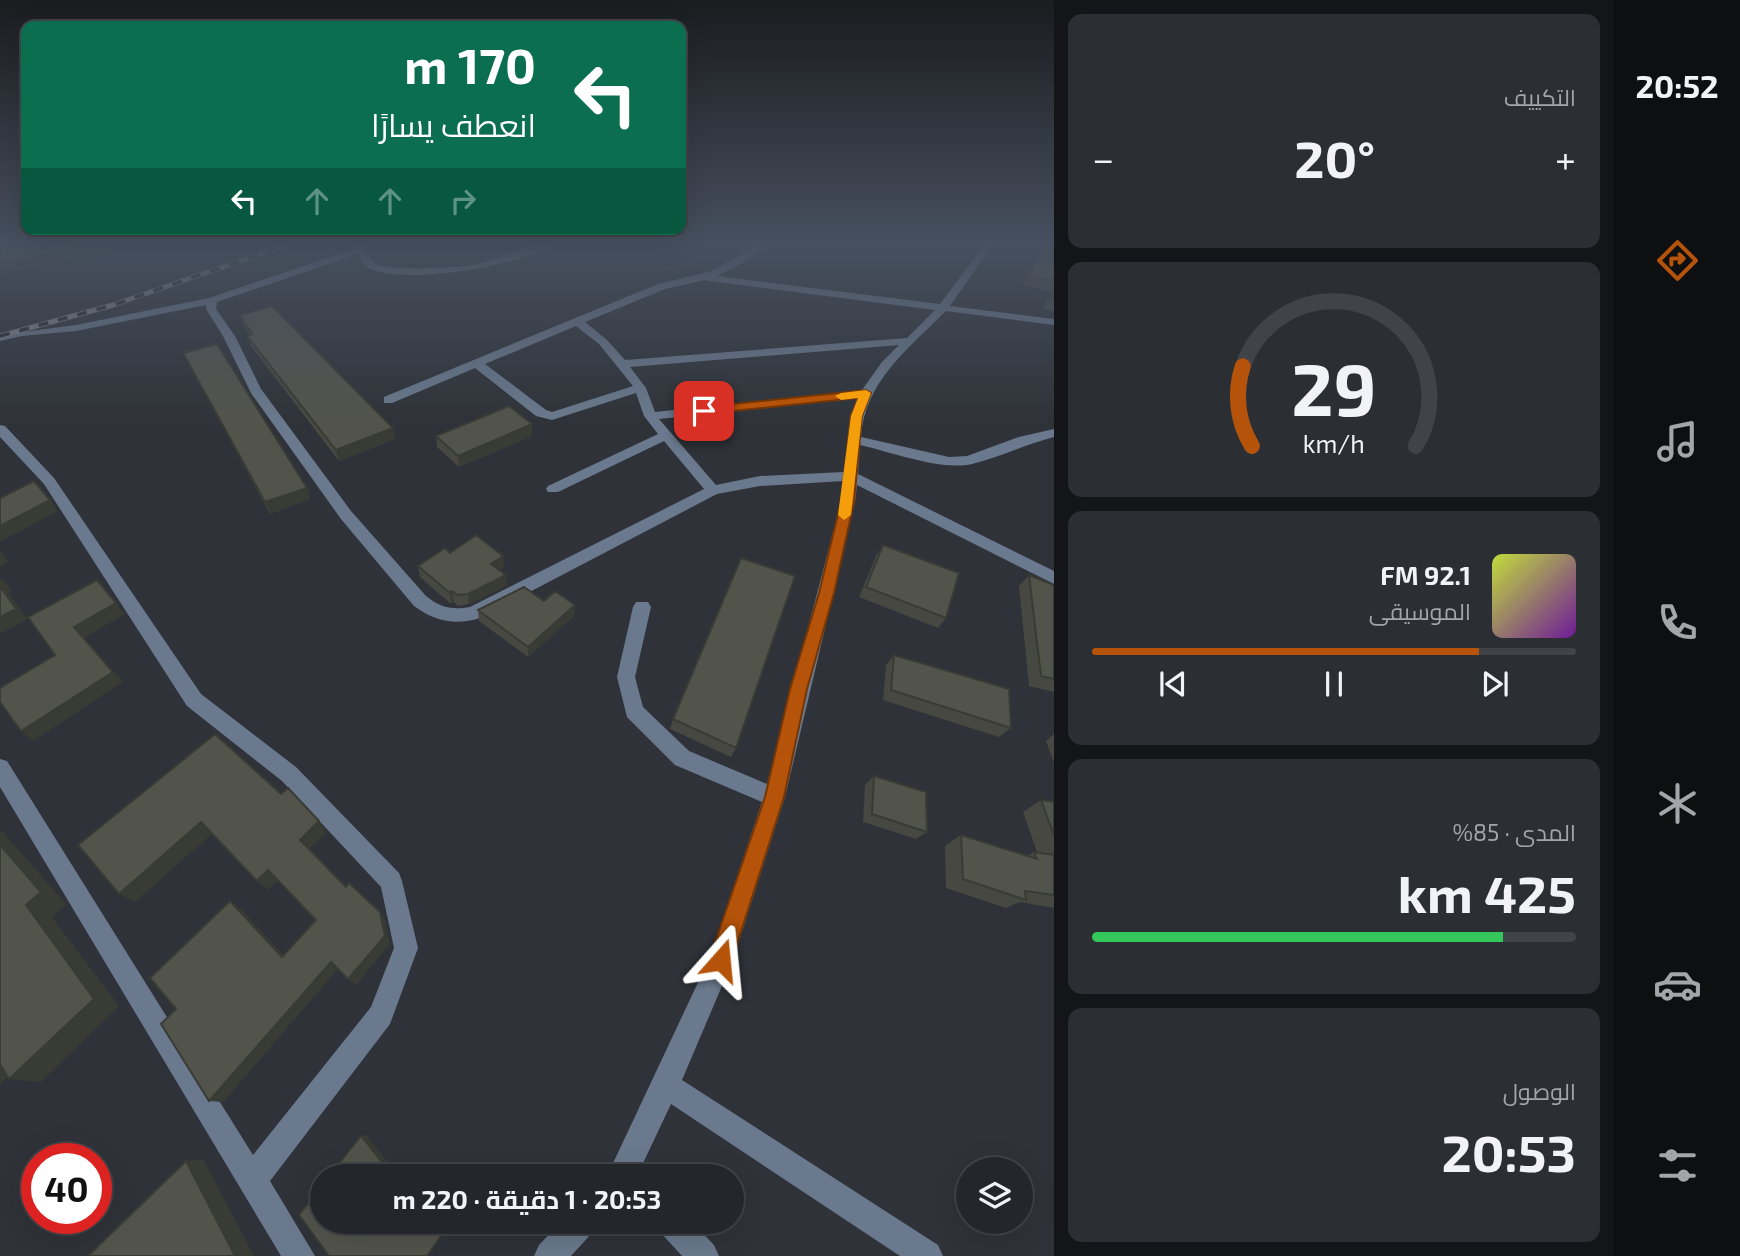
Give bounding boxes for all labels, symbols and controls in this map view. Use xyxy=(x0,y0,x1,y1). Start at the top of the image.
text: 170 m xyxy=(404,35,536,94)
icon: left xyxy=(560,49,651,140)
text: 20:52 xyxy=(1635,66,1719,104)
text: التكييف xyxy=(1504,83,1576,111)
text: انعطف يسارًا xyxy=(371,105,536,143)
text: 20° xyxy=(1294,126,1375,188)
text: − xyxy=(1092,135,1114,181)
text: + xyxy=(1555,135,1576,181)
icon: left xyxy=(225,182,263,220)
icon: ahead xyxy=(298,182,336,220)
icon: ahead xyxy=(371,182,409,220)
icon: right xyxy=(444,182,482,220)
icon: directions xyxy=(1653,236,1702,285)
text: 29 xyxy=(1291,343,1377,431)
pin xyxy=(674,381,734,441)
icon: arrive xyxy=(685,392,723,430)
icon: music xyxy=(1653,417,1702,466)
text: km/h xyxy=(1303,427,1365,457)
text: 92.1 FM xyxy=(1380,559,1471,590)
text: الموسيقى xyxy=(1369,597,1471,625)
icon: phone xyxy=(1653,598,1702,647)
icon: previous xyxy=(1154,665,1192,703)
icon: pause xyxy=(1315,665,1353,703)
icon: next xyxy=(1476,665,1514,703)
icon: climate xyxy=(1653,779,1702,828)
text: المدى · 85% xyxy=(1453,818,1576,846)
text: 425 km xyxy=(1398,861,1576,923)
position arrow xyxy=(684,923,758,997)
icon: car xyxy=(1653,960,1702,1009)
text: الوصول xyxy=(1503,1077,1576,1105)
text: 20:53 xyxy=(1441,1120,1576,1182)
icon: filters xyxy=(1653,1141,1702,1190)
speed limit sign: 40 xyxy=(21,1143,112,1234)
map controls xyxy=(956,1157,1033,1234)
button: layers xyxy=(956,1157,1033,1234)
text: 20:53 · 1 دقيقة · 220 m xyxy=(393,1183,661,1214)

